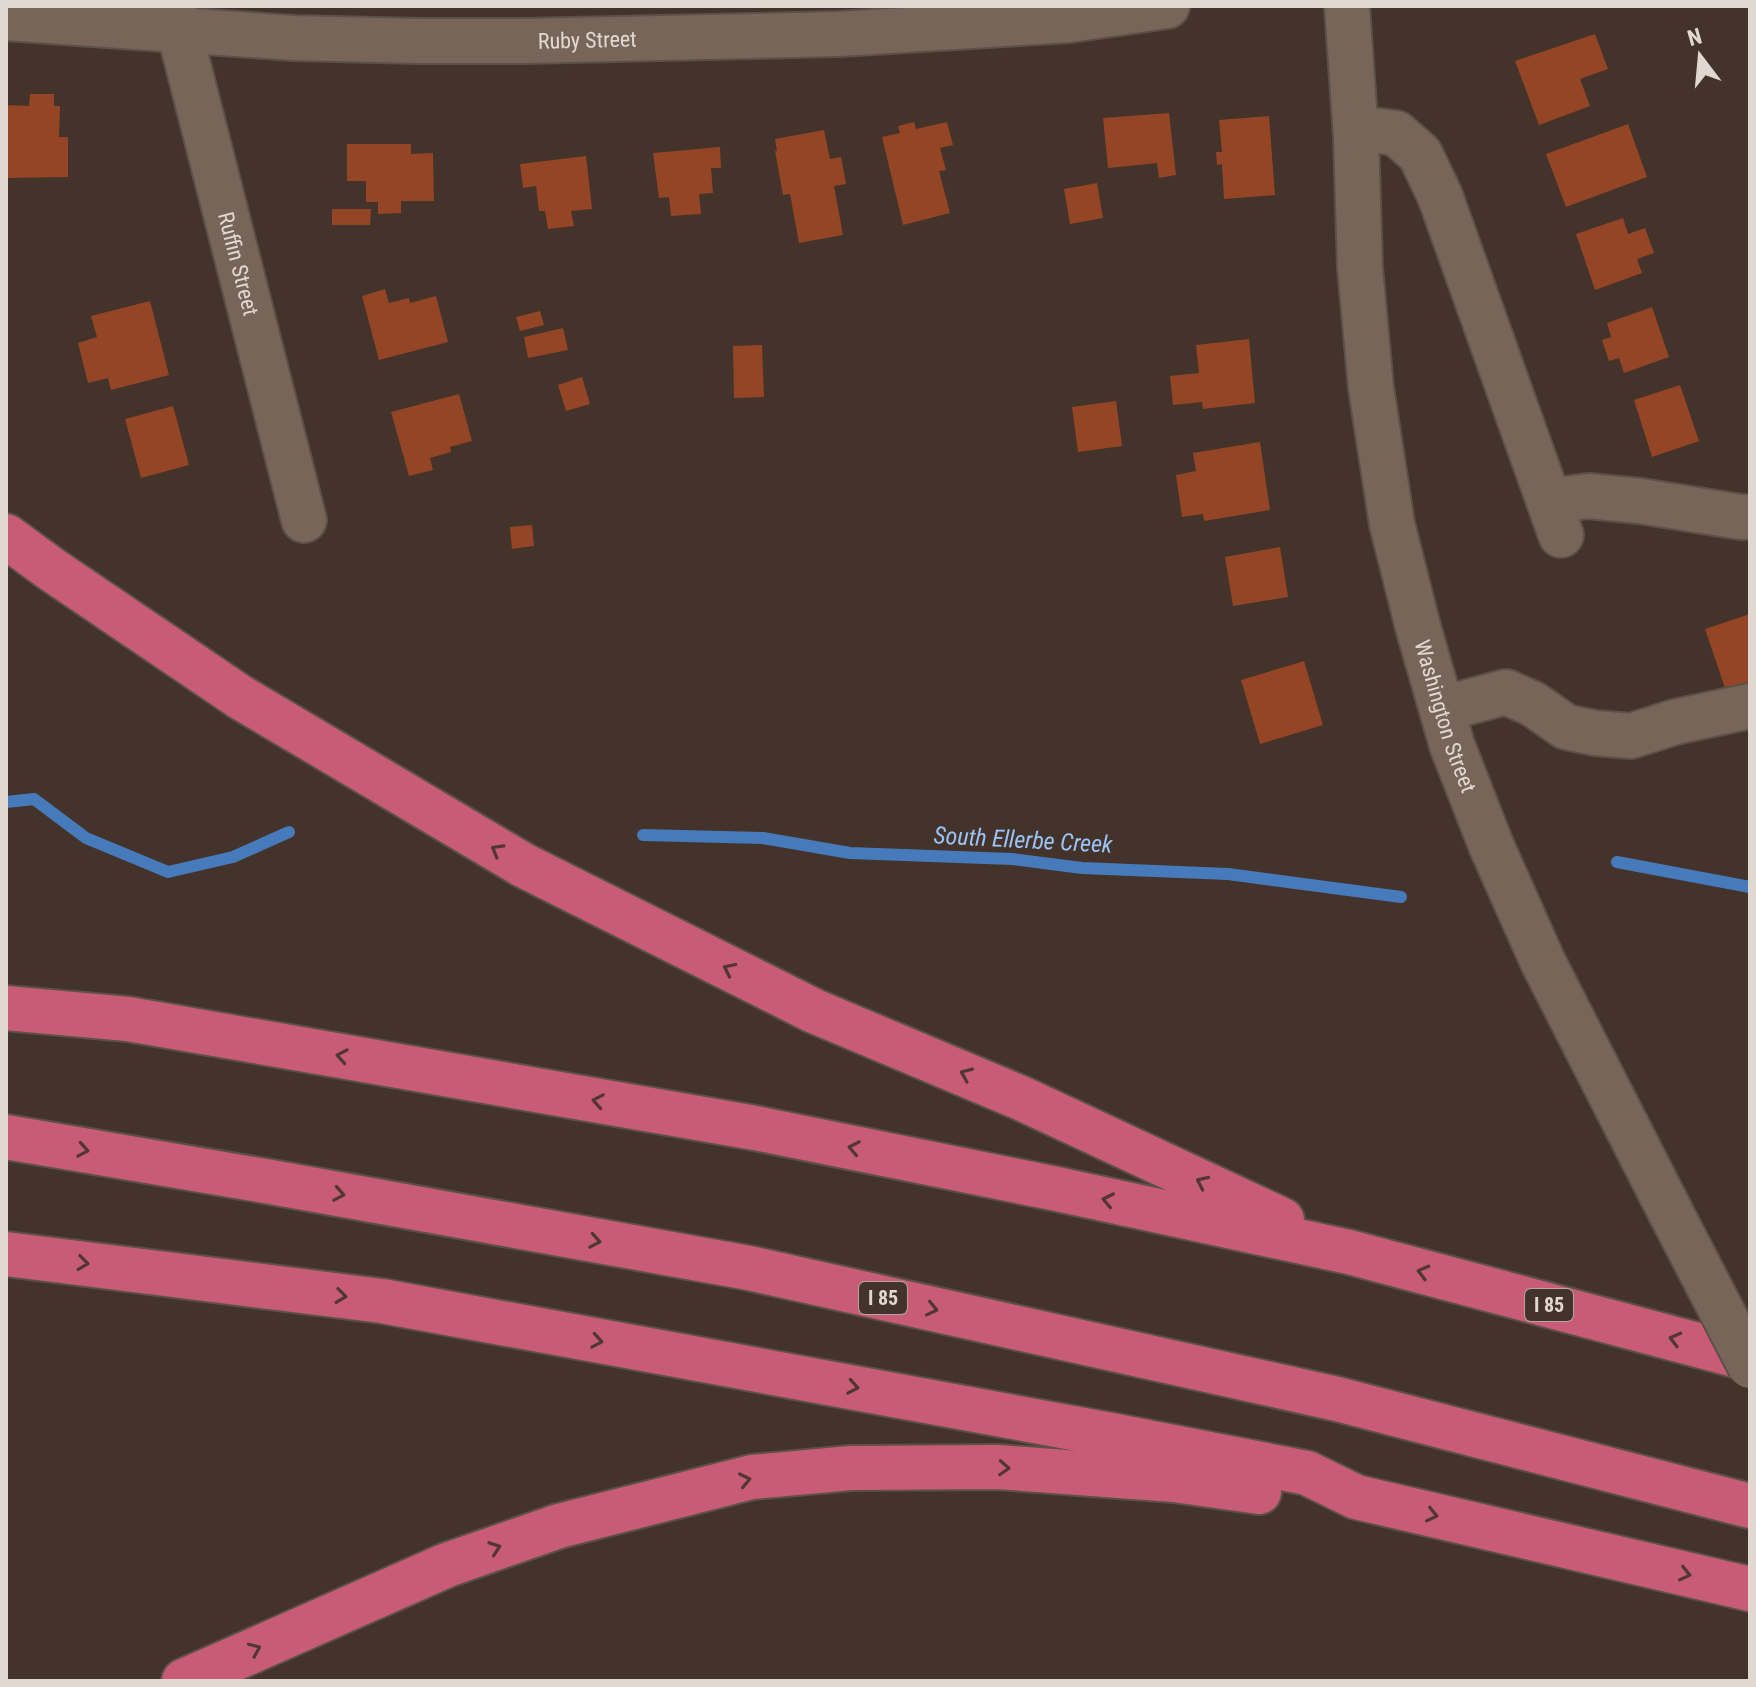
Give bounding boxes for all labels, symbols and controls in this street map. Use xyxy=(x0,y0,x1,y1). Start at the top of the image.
north arrow xyxy=(1660,16,1740,96)
text: N xyxy=(1685,23,1705,51)
street label: Ruby Street xyxy=(538,26,637,53)
street label: Ruffin Street xyxy=(213,209,264,318)
street label: Washington Street xyxy=(1410,637,1482,796)
water label: South Ellerbe Creek xyxy=(933,821,1114,859)
one-way arrow xyxy=(491,844,506,860)
one-way arrow xyxy=(722,963,737,979)
one-way arrow xyxy=(335,1049,349,1066)
one-way arrow xyxy=(960,1068,974,1084)
one-way arrow xyxy=(591,1093,605,1110)
one-way arrow xyxy=(847,1140,861,1157)
one-way arrow xyxy=(76,1141,90,1158)
one-way arrow xyxy=(1196,1176,1211,1192)
one-way arrow xyxy=(332,1185,346,1202)
one-way arrow xyxy=(1102,1192,1116,1209)
one-way arrow xyxy=(588,1231,602,1248)
one-way arrow xyxy=(77,1255,90,1272)
one-way arrow xyxy=(1417,1264,1431,1281)
road number: I 85 xyxy=(859,1282,907,1314)
one-way arrow xyxy=(334,1287,348,1304)
road number: I 85 xyxy=(1525,1289,1573,1321)
one-way arrow xyxy=(925,1300,938,1317)
one-way arrow xyxy=(591,1331,604,1348)
one-way arrow xyxy=(1668,1331,1682,1348)
one-way arrow xyxy=(846,1378,860,1395)
one-way arrow xyxy=(998,1459,1011,1476)
one-way arrow xyxy=(738,1472,752,1489)
one-way arrow xyxy=(1425,1506,1438,1523)
one-way arrow xyxy=(487,1542,501,1558)
one-way arrow xyxy=(1678,1565,1691,1582)
one-way arrow xyxy=(247,1643,261,1659)

